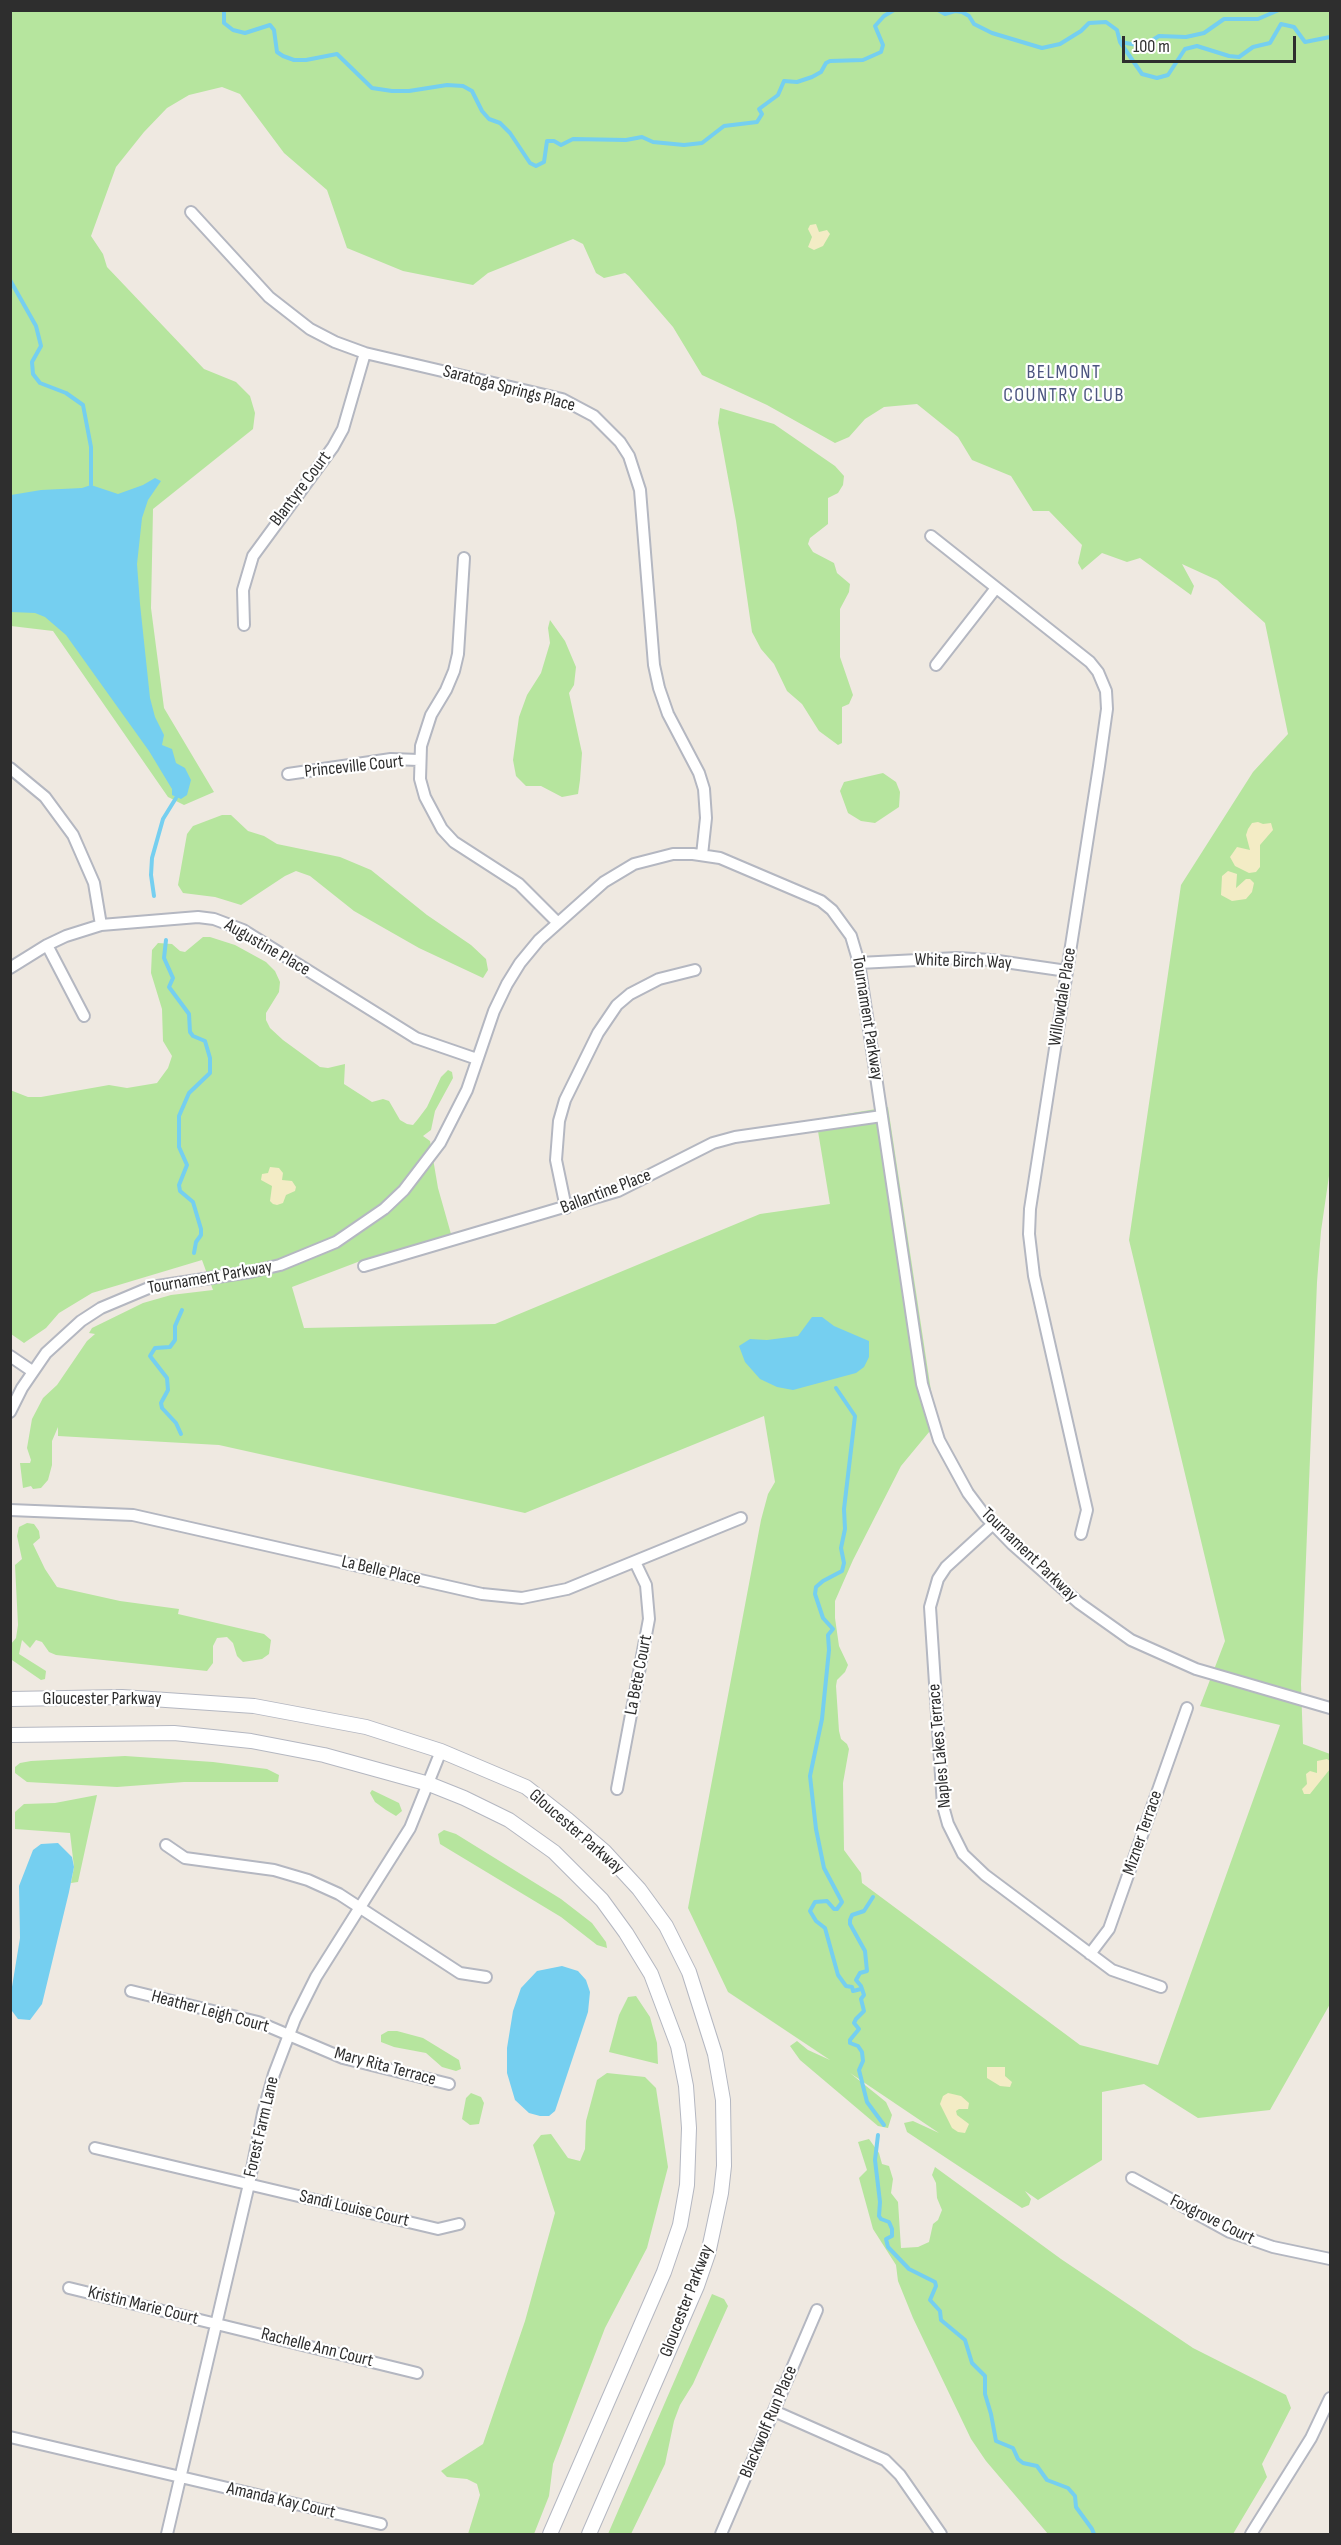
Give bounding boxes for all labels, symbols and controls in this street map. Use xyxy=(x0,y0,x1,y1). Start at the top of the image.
scale bar xyxy=(1125,24,1299,62)
text: 100 m xyxy=(1133,36,1170,57)
street label: Saratoga Springs Place xyxy=(440,361,578,417)
district label: BELMONT COUNTRY CLUB xyxy=(1003,361,1125,408)
street label: Blantyre Court xyxy=(266,447,336,531)
street label: Princeville Court xyxy=(303,751,405,783)
street label: Augustine Place xyxy=(220,915,314,981)
street label: Willowdale Place xyxy=(1045,946,1081,1048)
street label: White Birch Way xyxy=(914,950,1012,974)
street label: Tournament Parkway xyxy=(846,954,888,1082)
street label: Ballantine Place xyxy=(558,1165,654,1219)
street label: Tournament Parkway xyxy=(146,1256,274,1300)
street label: Tournament Parkway xyxy=(976,1504,1082,1606)
street label: La Belle Place xyxy=(339,1551,423,1591)
street label: La Bete Court xyxy=(621,1633,657,1717)
street label: Naples Lakes Terrace xyxy=(924,1683,956,1809)
street label: Gloucester Parkway xyxy=(43,1688,161,1710)
street label: Gloucester Parkway xyxy=(524,1785,628,1879)
street label: Mizner Terrace xyxy=(1118,1788,1168,1878)
street label: Heather Leigh Court xyxy=(149,1986,271,2038)
street label: Mary Rita Terrace xyxy=(332,2043,438,2091)
street label: Forest Farm Lane xyxy=(240,2075,284,2179)
street label: Sandi Louise Court xyxy=(297,2186,411,2232)
street label: Foxgrove Court xyxy=(1166,2190,1258,2250)
street label: Gloucester Parkway xyxy=(656,2242,718,2360)
street label: Kristin Marie Court xyxy=(86,2282,200,2330)
street label: Rachelle Ann Court xyxy=(259,2324,375,2372)
street label: Blackwolf Run Place xyxy=(736,2363,802,2481)
street label: Amanda Kay Court xyxy=(225,2478,337,2524)

